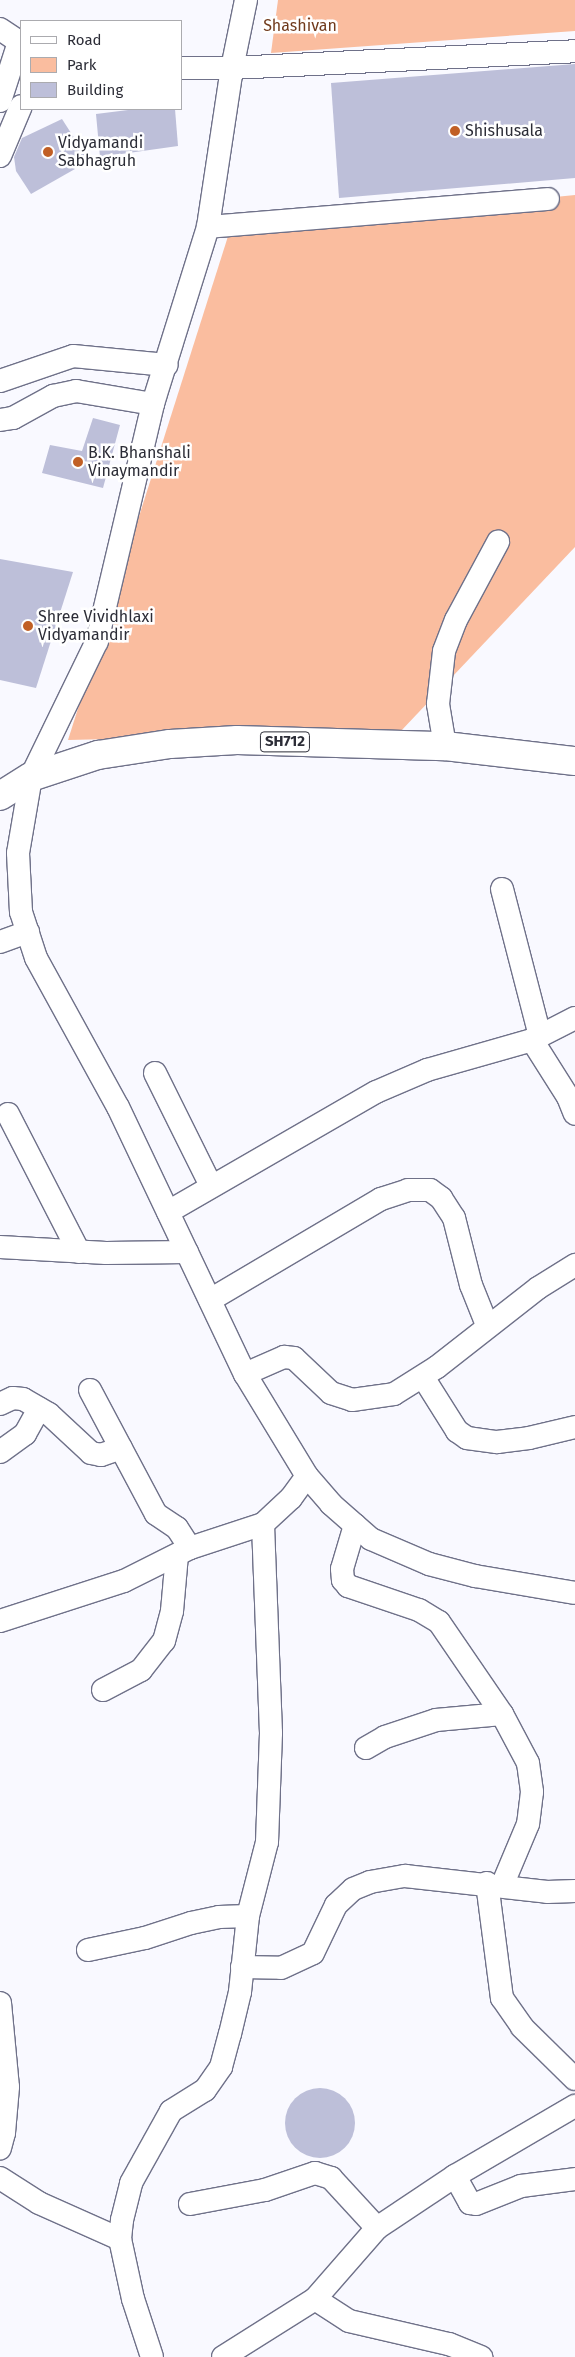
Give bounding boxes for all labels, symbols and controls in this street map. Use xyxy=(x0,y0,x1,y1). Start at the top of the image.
park label: Shashivan xyxy=(263,16,337,36)
legend xyxy=(20,20,182,110)
text: Road xyxy=(67,31,102,49)
text: Park xyxy=(67,56,97,74)
text: Building xyxy=(67,81,123,99)
place label: Shishusala xyxy=(465,121,543,141)
marker: Shishusala xyxy=(449,125,461,137)
place label: Vidyamandi Sabhagruh xyxy=(58,133,143,171)
marker: Vidyamandi Sabhagruh xyxy=(42,146,54,158)
place label: B.K. Bhanshali Vinaymandir xyxy=(88,443,191,481)
marker: B.K. Bhanshali Vinaymandir xyxy=(72,456,84,468)
place label: Shree Vividhlaxi Vidyamandir xyxy=(38,607,154,645)
marker: Shree Vividhlaxi Vidyamandir xyxy=(22,620,34,632)
road number: SH712 xyxy=(259,730,311,754)

